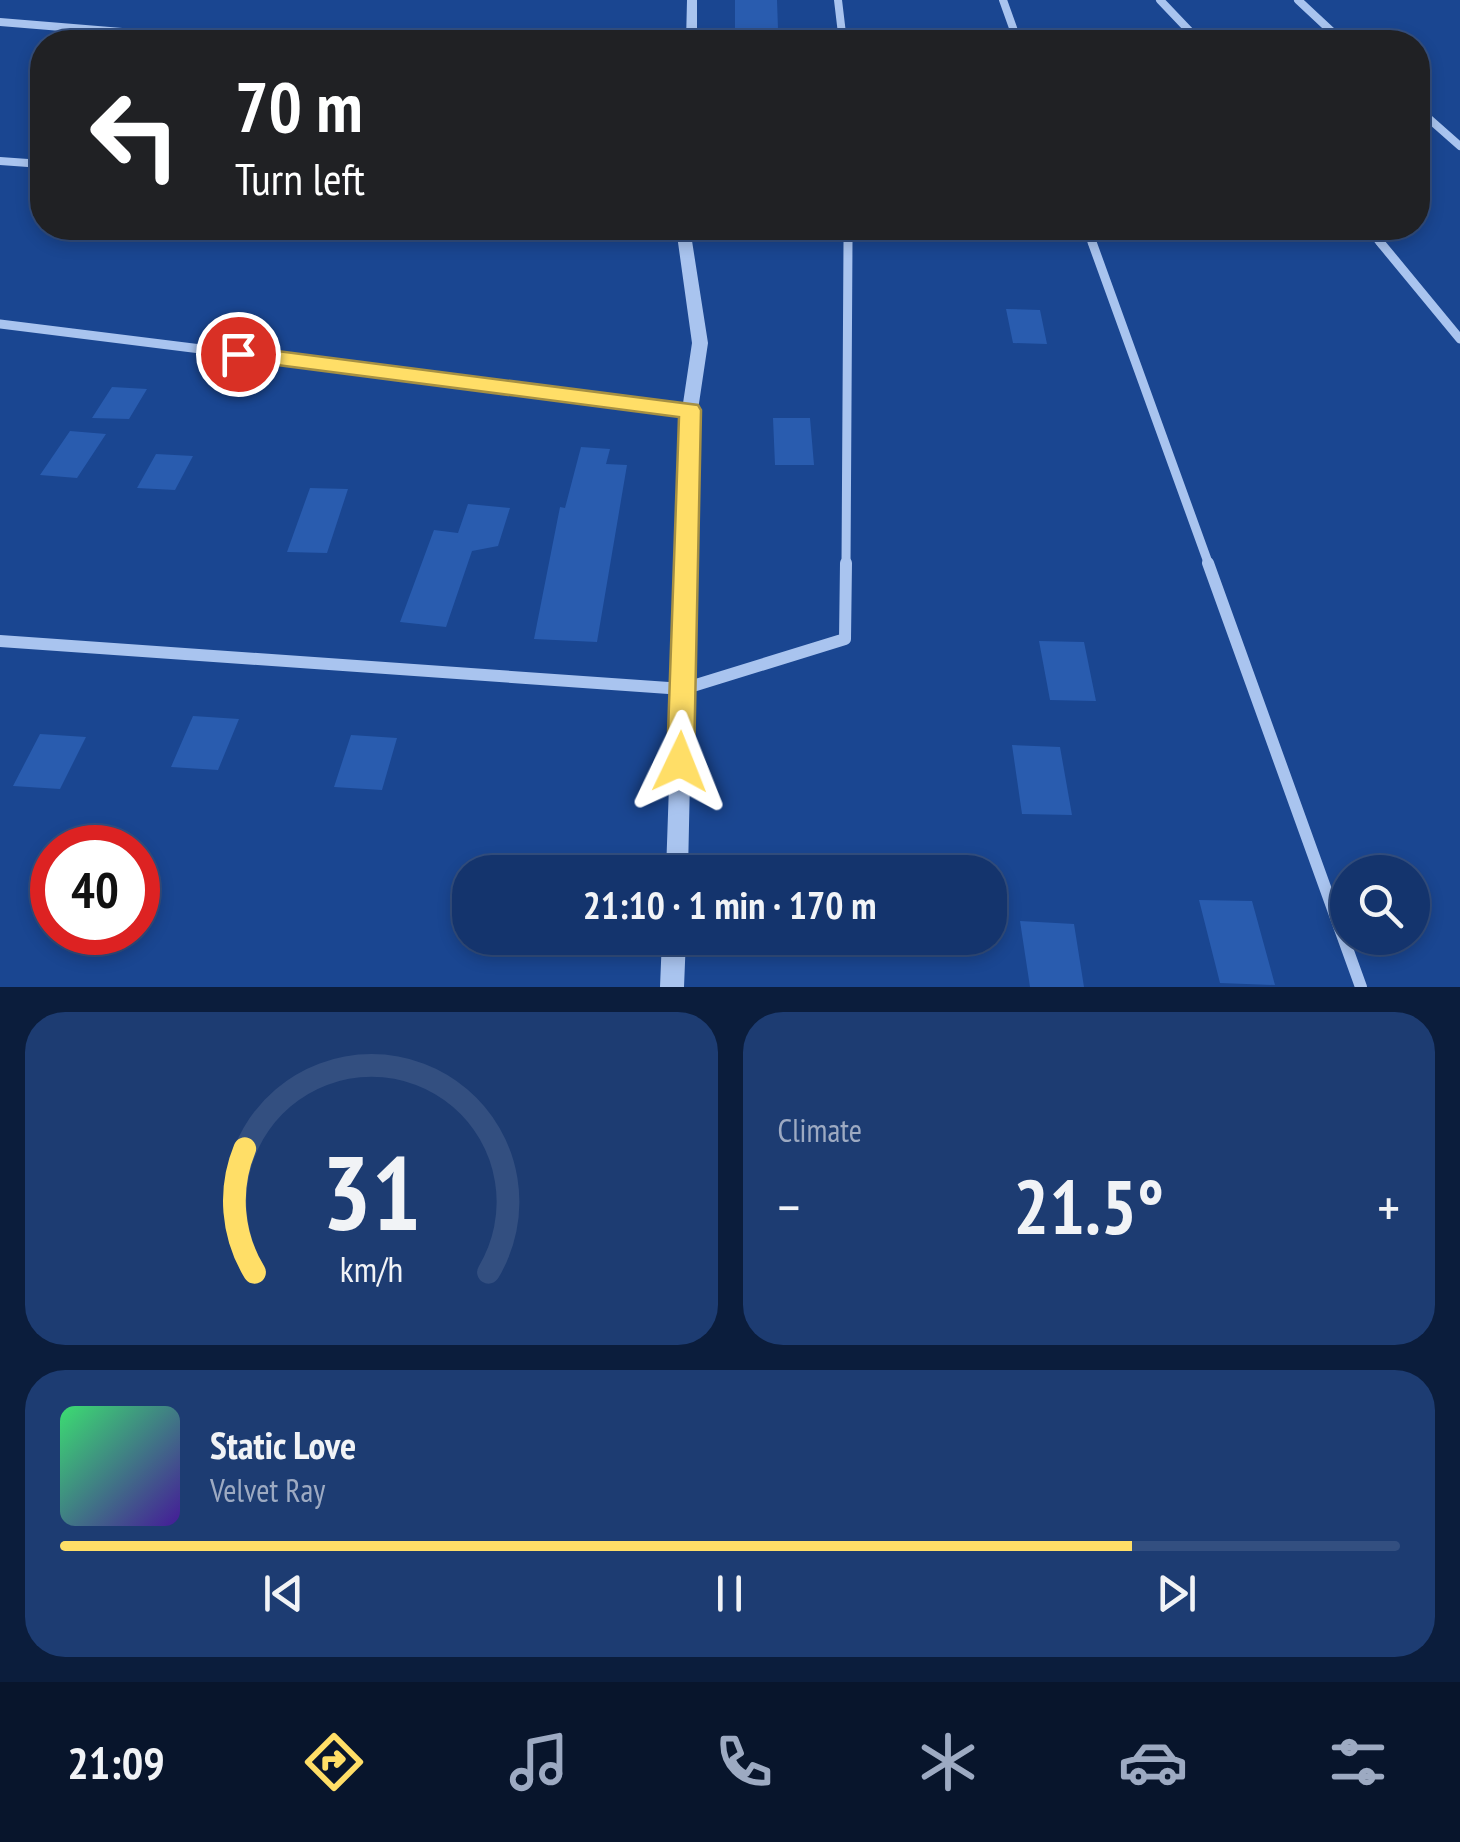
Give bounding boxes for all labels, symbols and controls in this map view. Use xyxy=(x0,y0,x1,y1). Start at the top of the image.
text: 70 m xyxy=(235,61,363,151)
icon: left xyxy=(70,70,200,200)
text: Turn left xyxy=(235,149,365,207)
pin xyxy=(196,312,281,397)
icon: arrive xyxy=(211,327,266,382)
position arrow xyxy=(628,710,732,814)
speed limit sign: 40 xyxy=(30,825,160,955)
map controls xyxy=(1330,855,1430,955)
button: search xyxy=(1330,855,1430,955)
text: 21:10 · 1 min · 170 m xyxy=(583,880,876,929)
text: Climate xyxy=(778,1109,862,1151)
text: 31 xyxy=(322,1124,421,1259)
text: 21.5° xyxy=(1013,1158,1164,1255)
text: − xyxy=(778,1171,800,1242)
text: + xyxy=(1377,1171,1400,1242)
text: km/h xyxy=(340,1246,403,1292)
text: Static Love xyxy=(210,1420,356,1469)
text: Velvet Ray xyxy=(210,1469,325,1511)
icon: previous xyxy=(256,1566,311,1621)
icon: pause xyxy=(702,1566,757,1621)
icon: next xyxy=(1149,1566,1204,1621)
icon: directions xyxy=(299,1727,369,1797)
icon: music xyxy=(504,1727,574,1797)
icon: phone xyxy=(709,1727,779,1797)
icon: climate xyxy=(913,1727,983,1797)
icon: car xyxy=(1118,1727,1188,1797)
icon: filters xyxy=(1323,1727,1393,1797)
text: 21:09 xyxy=(67,1733,165,1791)

